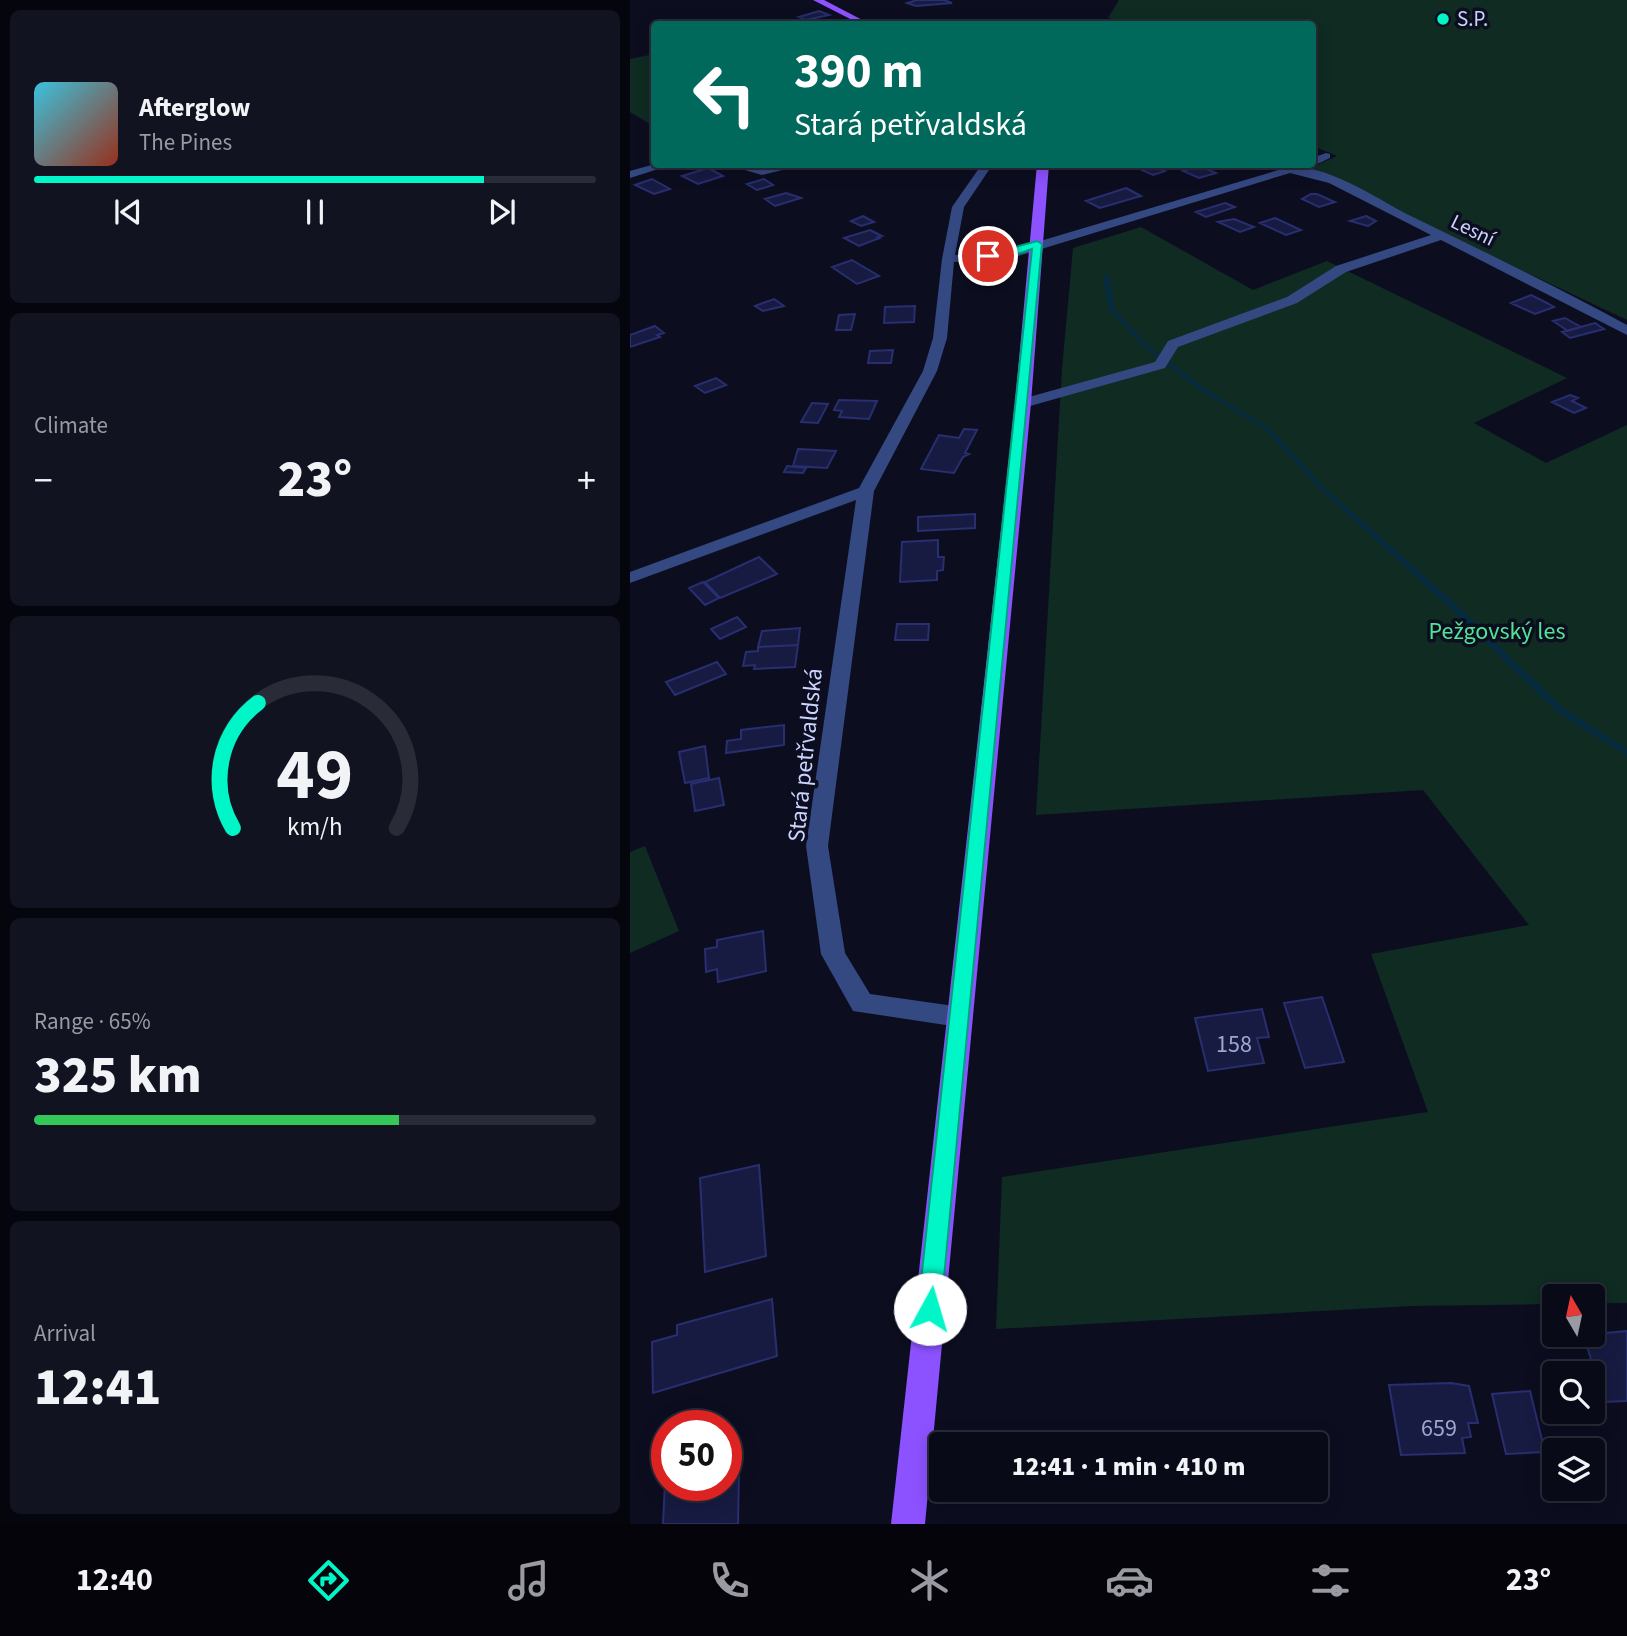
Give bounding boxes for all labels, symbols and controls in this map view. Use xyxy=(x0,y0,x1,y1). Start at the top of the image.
place label: S.P. xyxy=(1457,4,1488,34)
marker: S.P. xyxy=(1435,11,1451,27)
text: 390 m xyxy=(794,37,923,107)
icon: left xyxy=(679,49,770,140)
text: Afterglow xyxy=(139,89,250,126)
text: Stará petřvaldská xyxy=(794,102,1027,148)
text: The Pines xyxy=(139,126,232,159)
icon: previous xyxy=(109,193,147,231)
icon: pause xyxy=(296,193,334,231)
icon: next xyxy=(483,193,521,231)
street label: Lesní xyxy=(1446,206,1501,254)
pin xyxy=(958,226,1018,286)
icon: arrive xyxy=(969,237,1007,275)
text: Climate xyxy=(34,409,108,442)
text: 23° xyxy=(278,443,352,517)
text: − xyxy=(34,454,53,508)
text: + xyxy=(577,454,596,508)
park label: Pežgovský les xyxy=(1429,614,1565,649)
street label: Stará petřvaldská xyxy=(779,666,832,844)
text: 49 xyxy=(277,723,353,827)
text: km/h xyxy=(287,809,343,845)
text: Range · 65% xyxy=(34,1005,151,1038)
house number: 158 xyxy=(1216,1027,1252,1062)
text: 325 km xyxy=(34,1039,202,1113)
position arrow xyxy=(893,1272,967,1346)
north arrow xyxy=(1542,1284,1605,1348)
map controls xyxy=(1542,1284,1605,1501)
text: Arrival xyxy=(34,1317,96,1350)
text: 12:41 xyxy=(34,1351,161,1425)
button: search xyxy=(1542,1361,1605,1424)
speed limit sign: 50 xyxy=(651,1410,742,1501)
house number: 659 xyxy=(1421,1411,1457,1446)
button: layers xyxy=(1542,1438,1605,1501)
text: 12:41 · 1 min · 410 m xyxy=(1012,1448,1245,1485)
icon: directions xyxy=(304,1556,353,1605)
icon: music xyxy=(504,1556,553,1605)
icon: phone xyxy=(705,1556,754,1605)
icon: climate xyxy=(905,1556,954,1605)
icon: car xyxy=(1105,1556,1154,1605)
icon: filters xyxy=(1306,1556,1355,1605)
text: 12:40 xyxy=(76,1557,153,1603)
text: 23° xyxy=(1506,1557,1551,1603)

